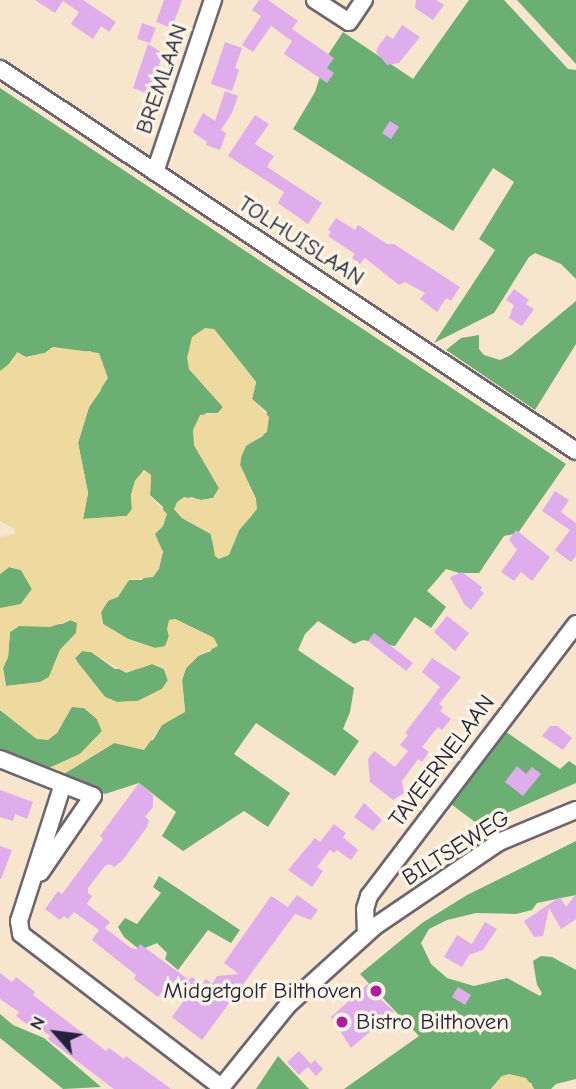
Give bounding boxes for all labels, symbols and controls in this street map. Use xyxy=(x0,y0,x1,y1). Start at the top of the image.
street label: BREMLAAN xyxy=(130,20,194,138)
street label: TOLHUISLAAN xyxy=(233,190,369,292)
street label: TAVEERNELAAN xyxy=(383,689,501,833)
street label: BILTSEWEG xyxy=(397,804,515,892)
place label: Midgetgolf Bilthoven xyxy=(163,977,362,1005)
marker: Midgetgolf Bilthoven xyxy=(368,983,384,999)
north arrow xyxy=(21,998,91,1068)
place label: Bistro Bilthoven xyxy=(356,1008,509,1036)
text: N xyxy=(25,1013,50,1034)
marker: Bistro Bilthoven xyxy=(334,1014,350,1030)

